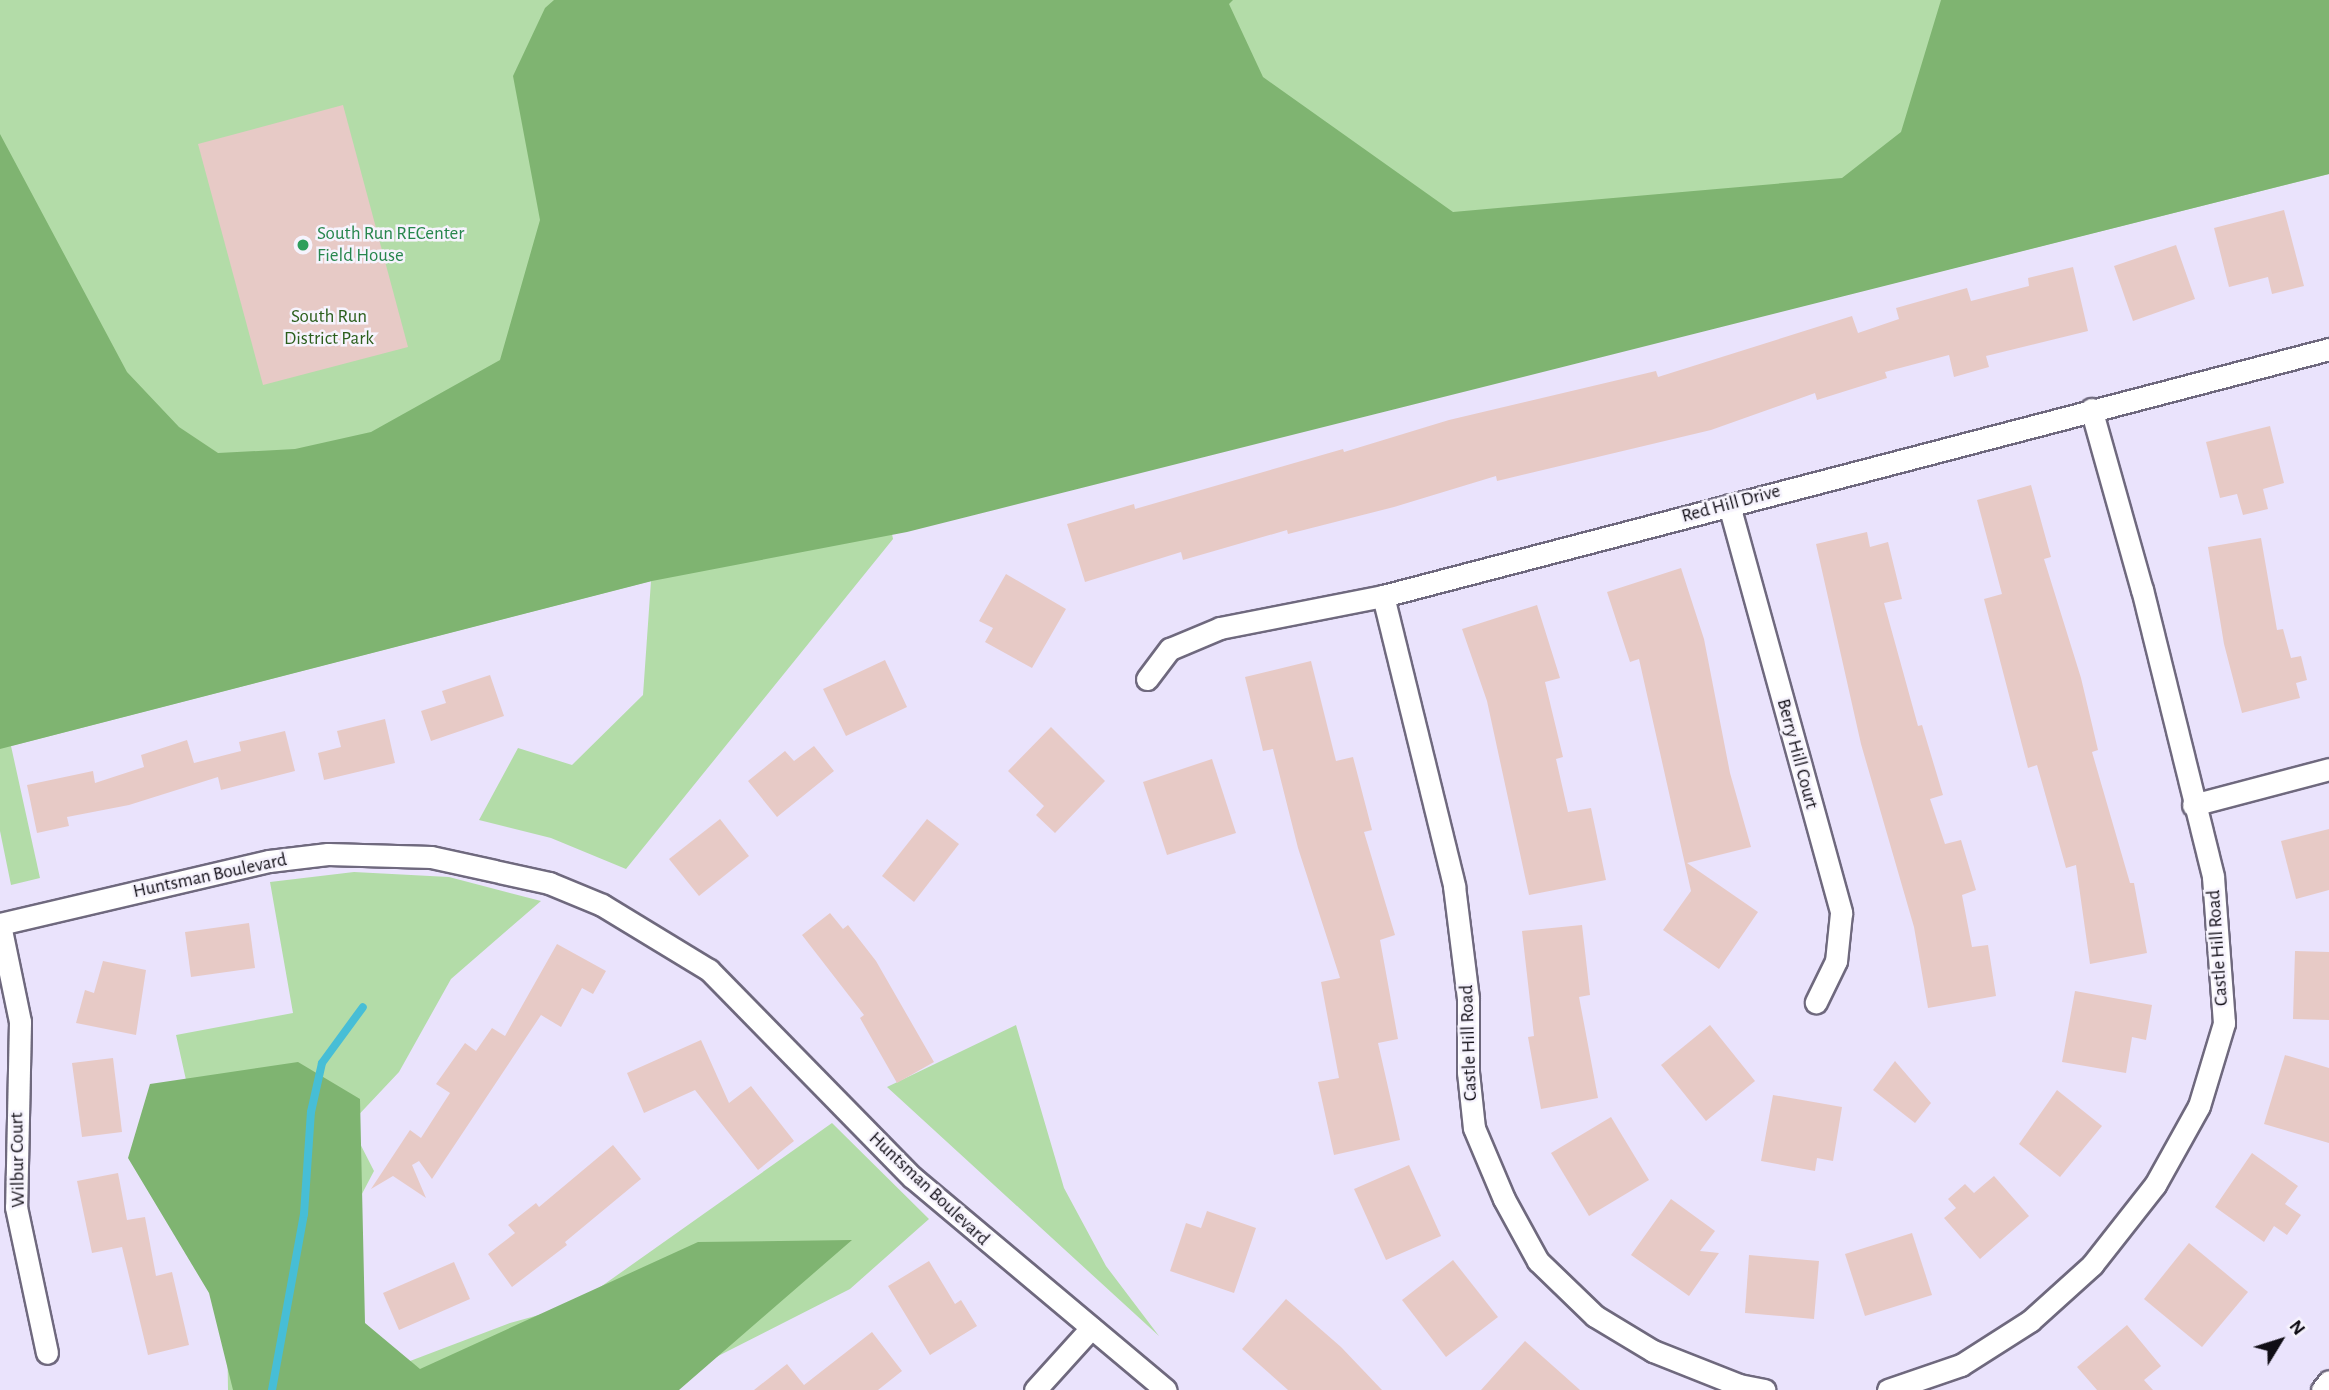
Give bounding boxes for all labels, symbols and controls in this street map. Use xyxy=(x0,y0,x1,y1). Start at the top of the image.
place label: South Run RECenter Field House xyxy=(317,223,464,267)
marker: South Run RECenter Field House xyxy=(295,237,311,253)
park label: South Run District Park xyxy=(284,306,374,350)
street label: Red Hill Drive xyxy=(1679,480,1783,528)
street label: Berry Hill Court xyxy=(1771,696,1823,812)
street label: Huntsman Boulevard xyxy=(131,849,289,903)
street label: Castle Hill Road xyxy=(2203,889,2233,1007)
street label: Castle Hill Road xyxy=(1456,985,1482,1101)
street label: Wilbur Court xyxy=(6,1112,30,1208)
street label: Huntsman Boulevard xyxy=(864,1127,994,1251)
north arrow xyxy=(2245,1306,2315,1376)
text: N xyxy=(2285,1317,2308,1339)

